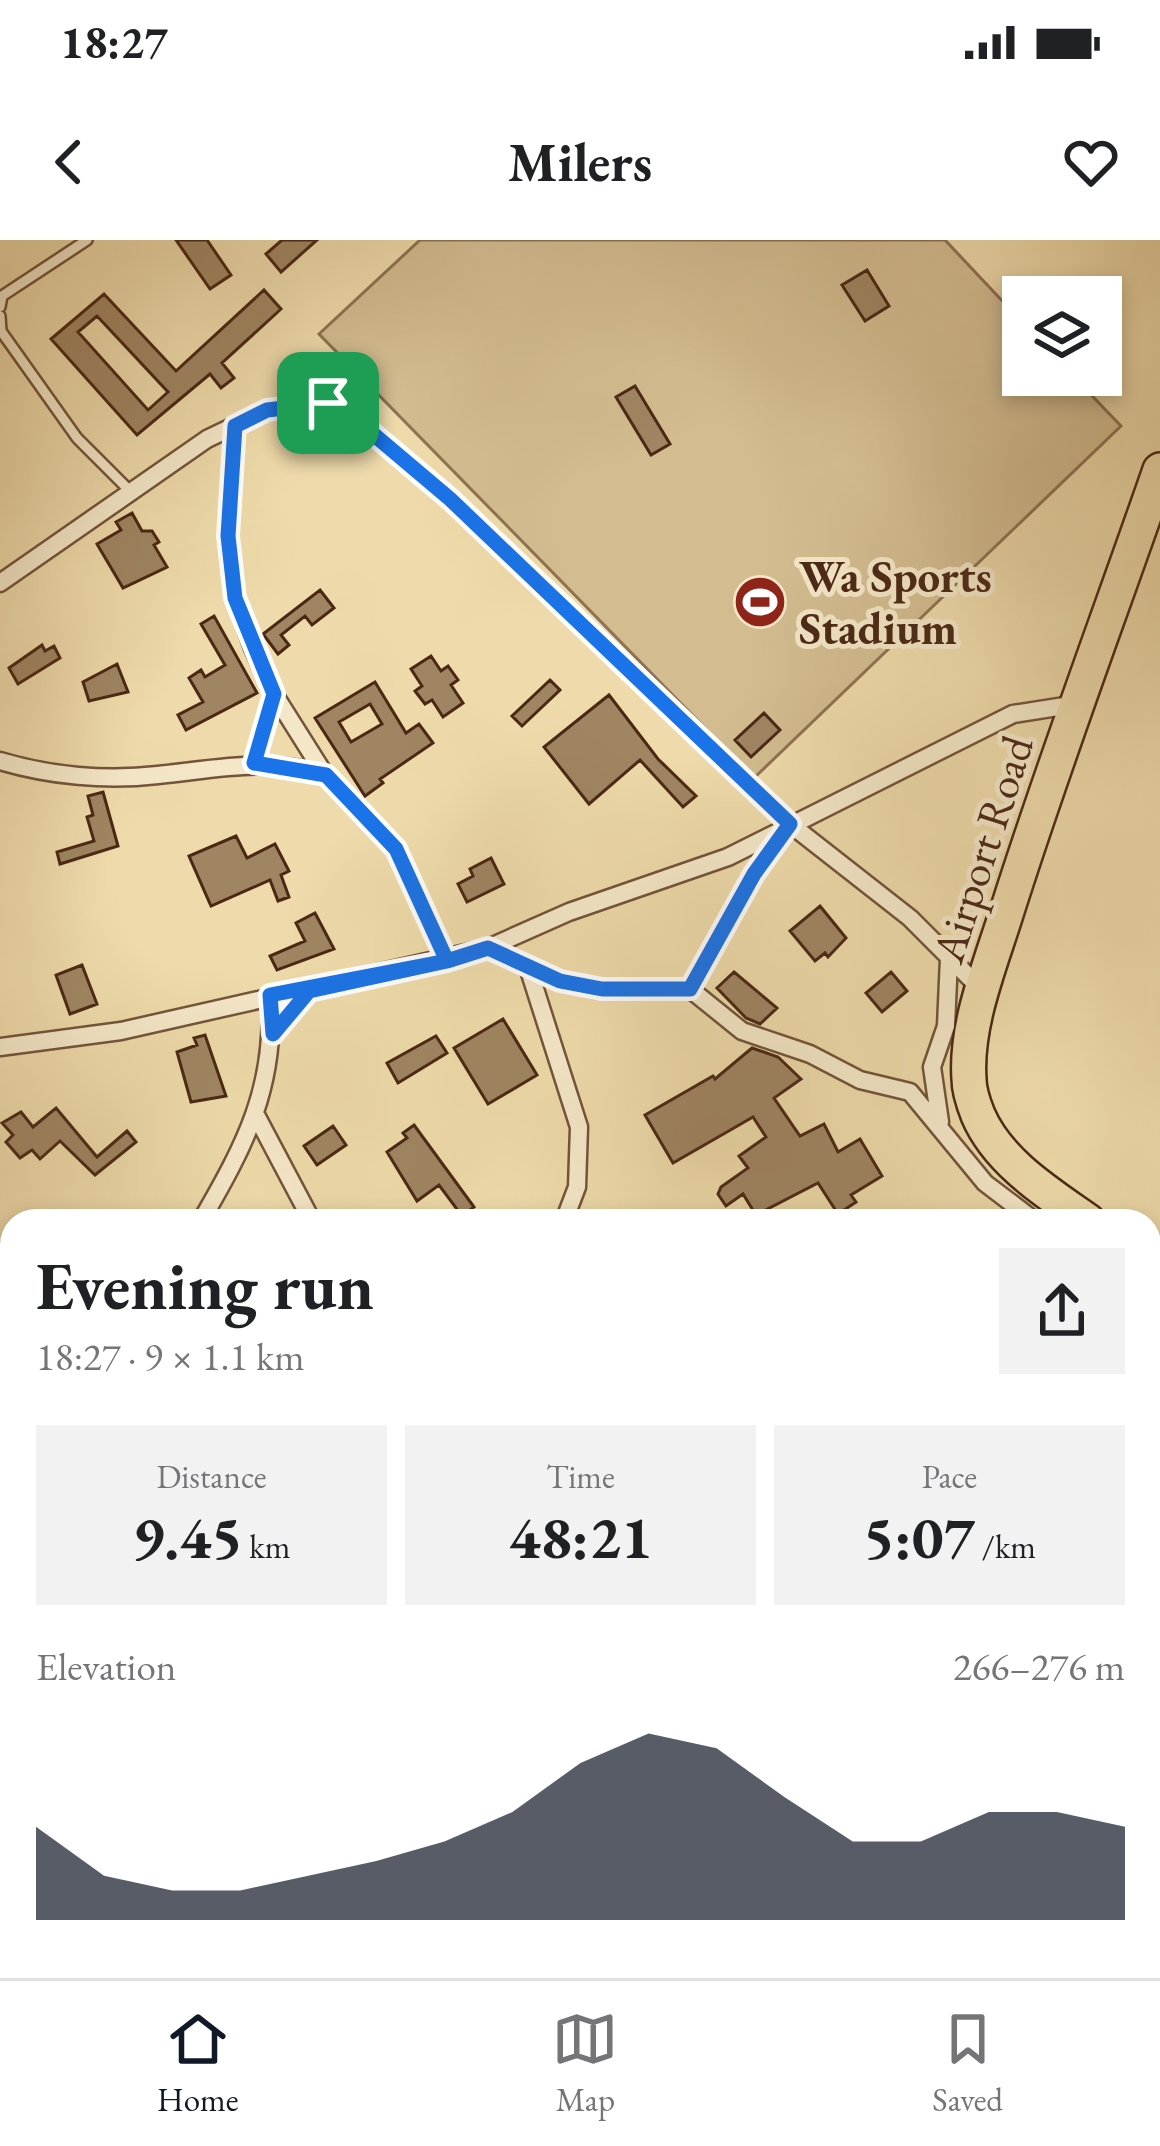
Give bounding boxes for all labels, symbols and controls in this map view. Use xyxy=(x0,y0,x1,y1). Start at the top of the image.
text: 18:27 xyxy=(60,13,168,71)
text: Milers xyxy=(508,127,652,197)
icon: back xyxy=(36,129,102,195)
icon: heart xyxy=(1058,129,1124,195)
map controls xyxy=(1002,276,1122,396)
button: layers xyxy=(1002,276,1122,396)
pin xyxy=(277,352,379,454)
icon: arrive xyxy=(295,370,361,436)
place label: Wa Sports Stadium xyxy=(799,547,992,657)
sports icon: Wa Sports Stadium xyxy=(732,574,788,630)
street label: Airport Road xyxy=(918,728,1046,971)
text: Evening run xyxy=(36,1243,374,1329)
button: share xyxy=(999,1248,1125,1374)
text: 18:27 · 9 × 1.1 km xyxy=(36,1331,305,1382)
text: Distance xyxy=(156,1455,267,1498)
text: Time xyxy=(546,1455,615,1498)
text: Pace xyxy=(922,1455,977,1498)
text: 9.45 xyxy=(133,1498,243,1576)
text: 48:21 xyxy=(509,1498,652,1576)
text: 5:07 xyxy=(863,1498,975,1576)
text: km xyxy=(243,1525,290,1568)
text: /km xyxy=(975,1525,1036,1568)
text: Elevation xyxy=(36,1641,176,1692)
text: 266–276 m xyxy=(953,1641,1125,1692)
tab: Home xyxy=(157,2006,239,2121)
tab: Map xyxy=(552,2006,618,2121)
tab: Saved xyxy=(932,2006,1003,2121)

